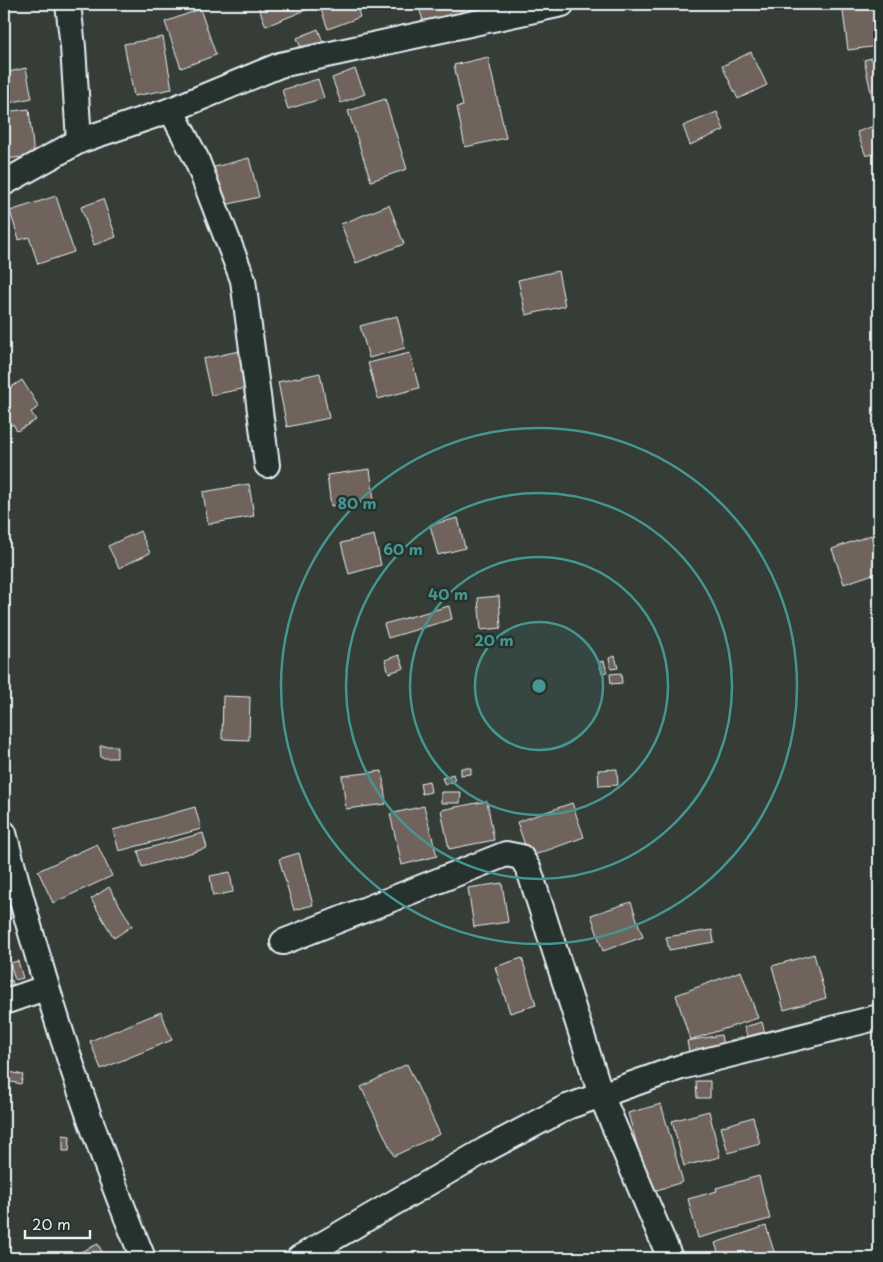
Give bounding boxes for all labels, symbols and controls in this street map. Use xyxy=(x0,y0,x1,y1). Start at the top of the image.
text: 80 m xyxy=(337,491,377,514)
text: 60 m xyxy=(383,537,423,560)
text: 40 m xyxy=(428,582,468,605)
text: 20 m xyxy=(475,628,513,651)
centre of rings xyxy=(530,677,548,695)
scale bar xyxy=(25,1207,90,1239)
text: 20 m xyxy=(32,1212,71,1235)

